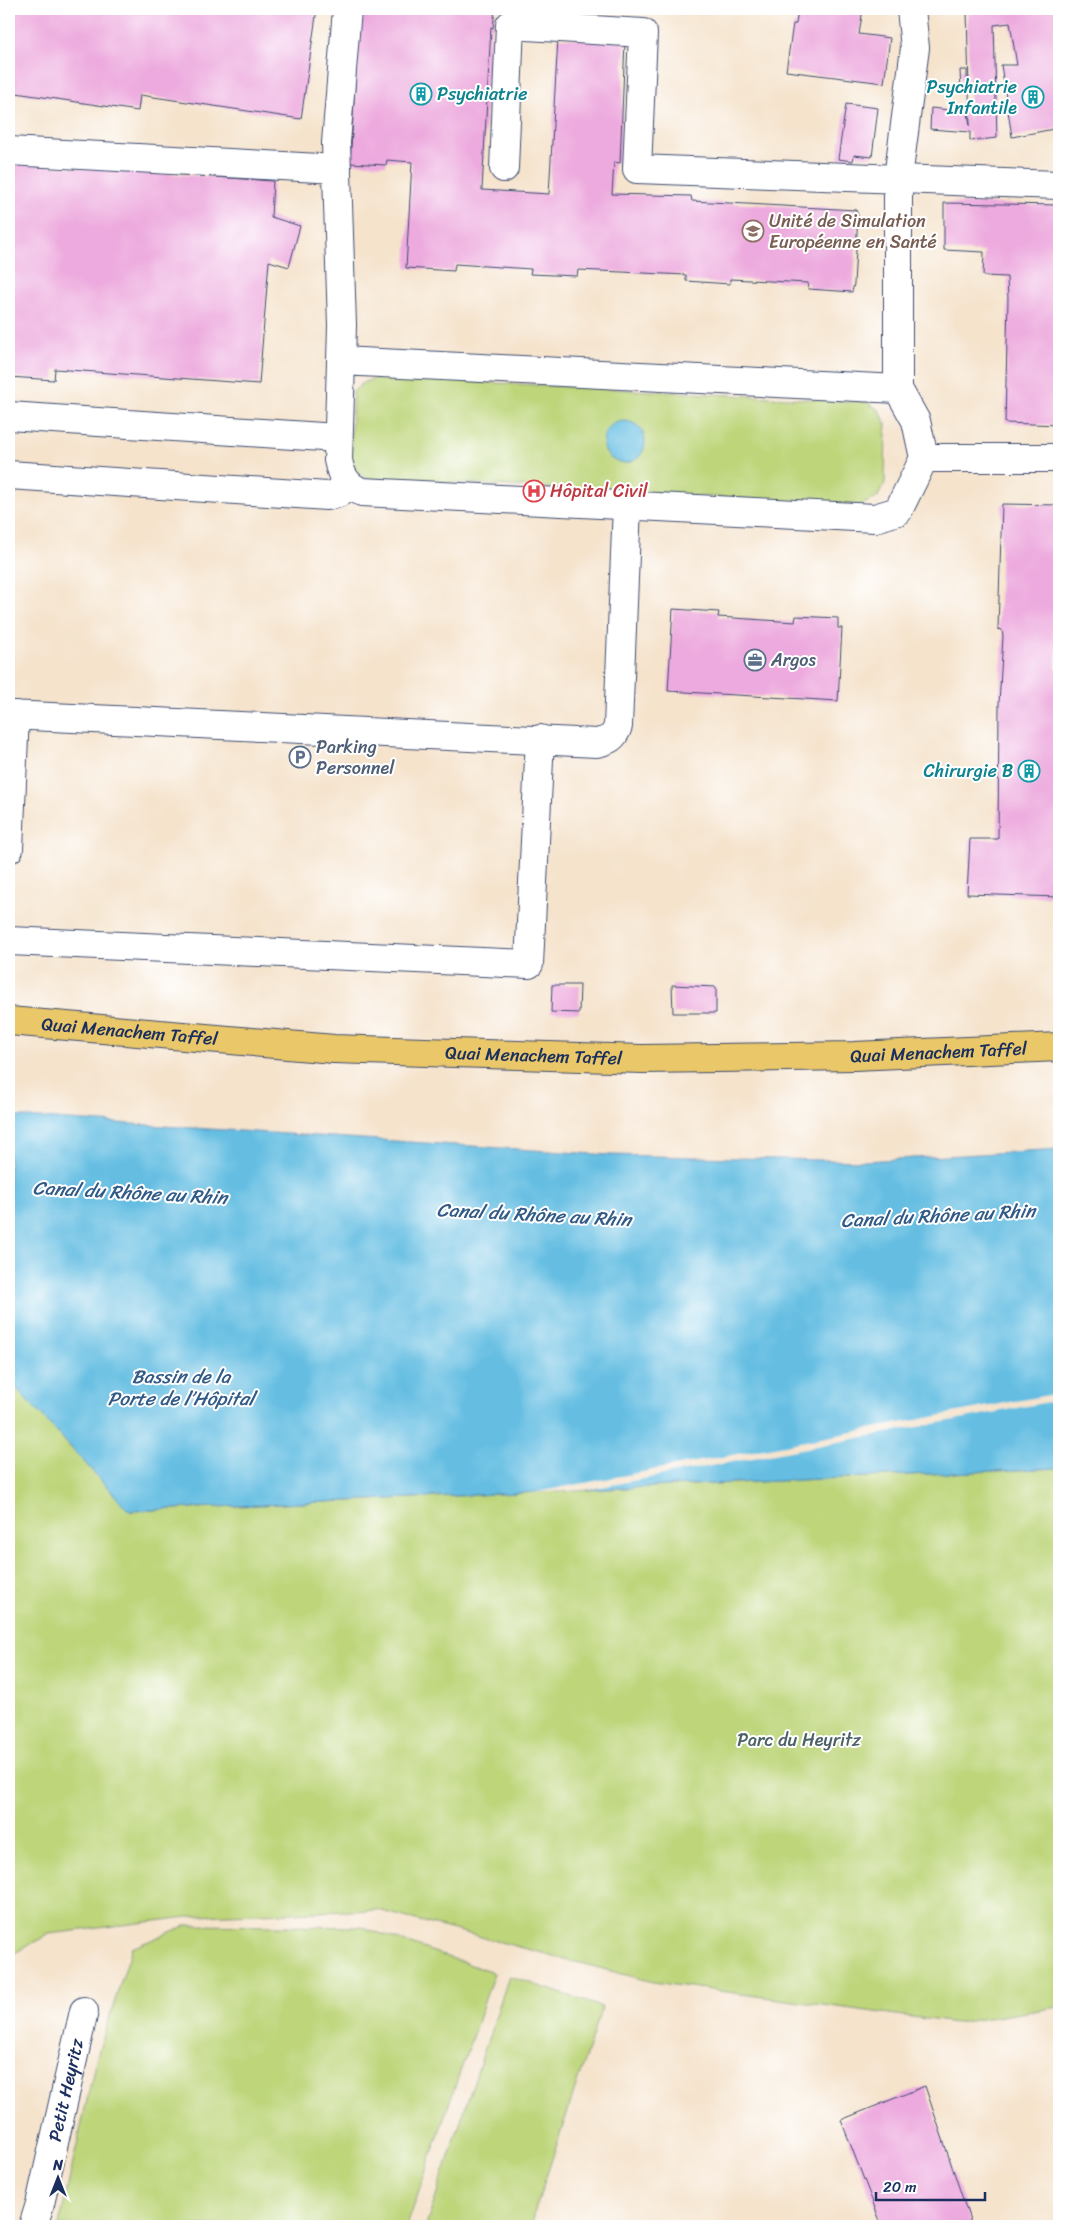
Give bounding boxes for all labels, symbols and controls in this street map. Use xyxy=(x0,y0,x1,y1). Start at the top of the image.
place label: Psychiatrie Infantile xyxy=(927,71,1017,124)
place label: Psychiatrie xyxy=(437,78,527,110)
building icon: Psychiatrie xyxy=(409,82,433,106)
building icon: Psychiatrie Infantile xyxy=(1021,85,1045,109)
place label: Unité de Simulation Européenne en Santé xyxy=(769,205,937,258)
school or university icon: Unité de Simulation Européenne en Santé xyxy=(741,219,765,243)
place label: Hôpital Civil xyxy=(550,475,649,507)
hospital icon: Hôpital Civil xyxy=(522,479,546,503)
place label: Argos xyxy=(770,644,816,676)
office icon: Argos xyxy=(743,648,767,672)
place label: Parking Personnel xyxy=(316,731,395,784)
parking icon: Parking Personnel xyxy=(288,745,312,769)
place label: Chirurgie B xyxy=(924,755,1013,787)
building icon: Chirurgie B xyxy=(1017,759,1041,783)
street label: Quai Menachem Taffel xyxy=(40,1008,220,1055)
street label: Quai Menachem Taffel xyxy=(849,1032,1028,1072)
street label: Quai Menachem Taffel xyxy=(445,1037,623,1074)
water label: Canal du Rhône au Rhin xyxy=(32,1171,230,1214)
water label: Canal du Rhône au Rhin xyxy=(436,1193,634,1236)
water label: Canal du Rhône au Rhin xyxy=(840,1194,1038,1237)
water label: Bassin de la Porte de l’Hôpital xyxy=(108,1360,259,1415)
park label: Parc du Heyritz xyxy=(737,1724,861,1756)
street label: Petit Heyritz xyxy=(39,2035,93,2145)
north arrow xyxy=(32,2152,82,2202)
text: N xyxy=(52,2153,63,2178)
scale bar xyxy=(876,2170,984,2202)
text: 20 m xyxy=(883,2174,917,2200)

